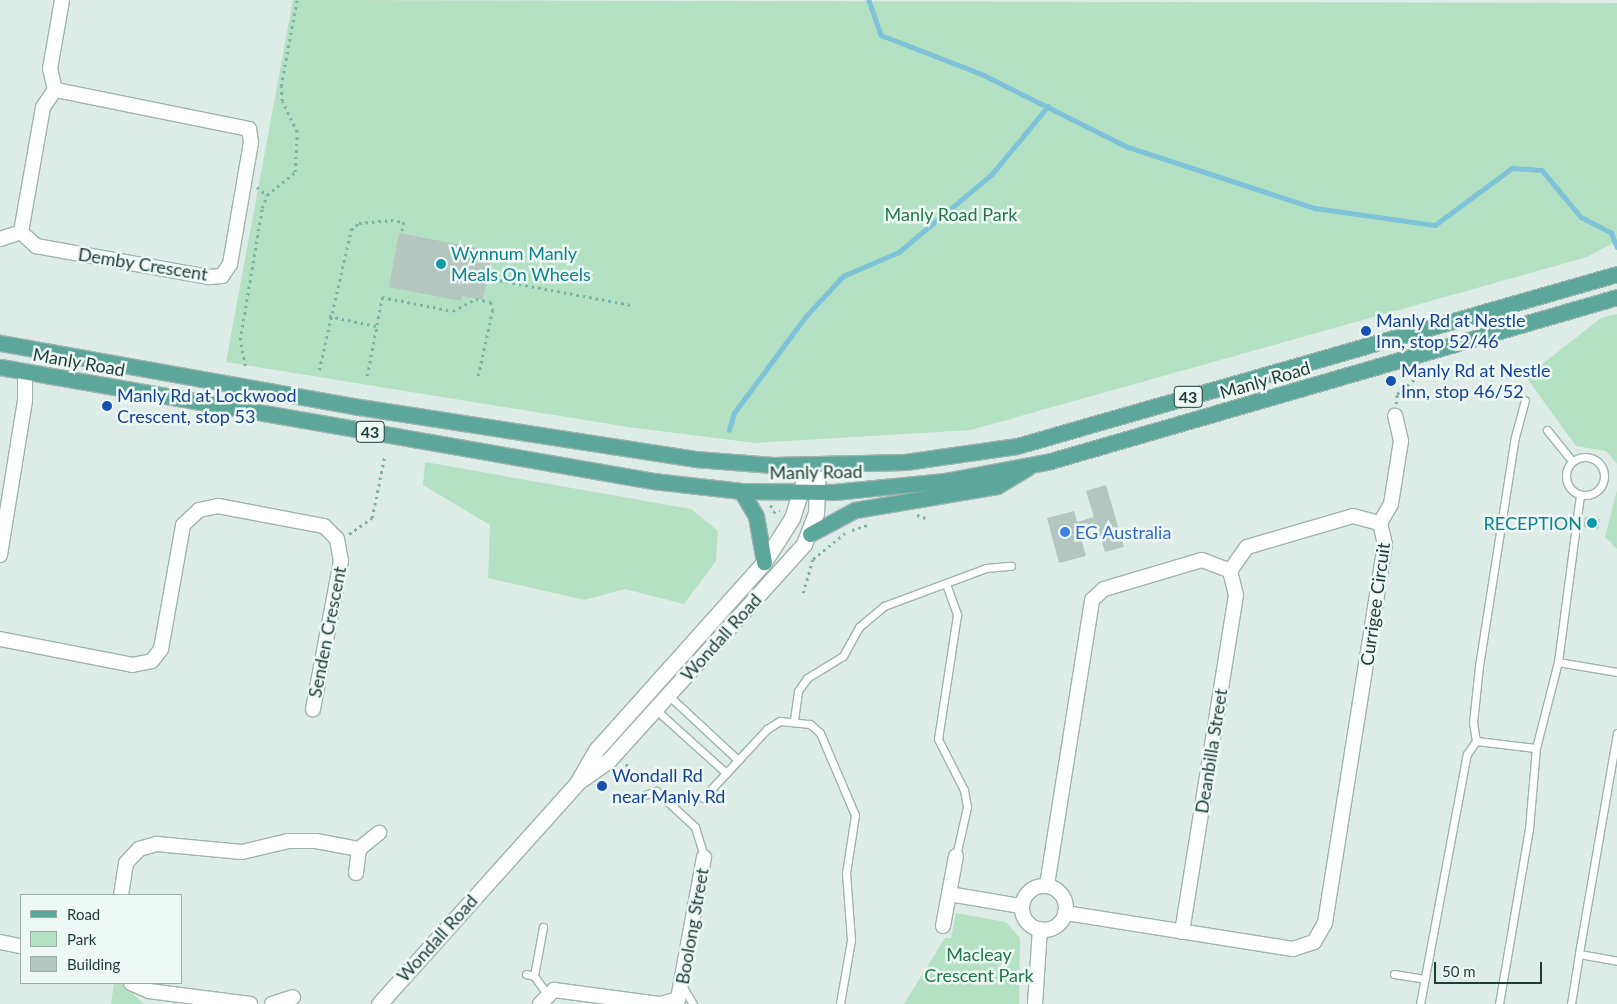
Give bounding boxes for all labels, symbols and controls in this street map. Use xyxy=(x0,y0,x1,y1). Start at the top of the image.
park label: Manly Road Park xyxy=(884,203,1018,225)
street label: Demby Crescent xyxy=(76,243,210,285)
place label: Wynnum Manly Meals On Wheels xyxy=(451,243,591,286)
marker: Wynnum Manly Meals On Wheels xyxy=(435,258,447,270)
place label: Manly Rd at Nestle Inn, stop 52/46 xyxy=(1376,310,1526,352)
marker: Manly Rd at Nestle Inn, stop 52/46 xyxy=(1360,325,1372,337)
street label: Manly Road xyxy=(31,343,127,381)
street label: Manly Road xyxy=(1217,357,1313,403)
place label: Manly Rd at Nestle Inn, stop 46/52 xyxy=(1401,360,1551,402)
marker: Manly Rd at Nestle Inn, stop 46/52 xyxy=(1385,375,1397,387)
road number: 43 xyxy=(1173,384,1203,411)
place label: Manly Rd at Lockwood Crescent, stop 53 xyxy=(117,385,297,428)
marker: Manly Rd at Lockwood Crescent, stop 53 xyxy=(101,400,113,412)
road number: 43 xyxy=(355,418,385,446)
street label: Manly Road xyxy=(769,460,863,484)
place label: RECEPTION xyxy=(1484,512,1582,534)
marker: RECEPTION xyxy=(1586,517,1598,529)
place label: EG Australia xyxy=(1075,521,1172,543)
marker: EG Australia xyxy=(1059,526,1071,538)
street label: Currigee Circuit xyxy=(1356,541,1394,667)
street label: Senden Crescent xyxy=(304,565,350,699)
street label: Wondall Road xyxy=(676,589,766,685)
street label: Deanbilla Street xyxy=(1190,687,1232,815)
place label: Wondall Rd near Manly Rd xyxy=(612,765,726,808)
marker: Wondall Rd near Manly Rd xyxy=(596,780,608,792)
street label: Boolong Street xyxy=(671,866,713,986)
street label: Wondall Road xyxy=(392,890,482,986)
legend xyxy=(20,894,182,984)
text: Road xyxy=(67,905,100,923)
text: Park xyxy=(67,930,96,948)
park label: Macleay Crescent Park xyxy=(924,944,1034,986)
scale bar xyxy=(1437,952,1544,984)
text: Building xyxy=(67,955,120,973)
text: 50 m xyxy=(1442,962,1476,980)

